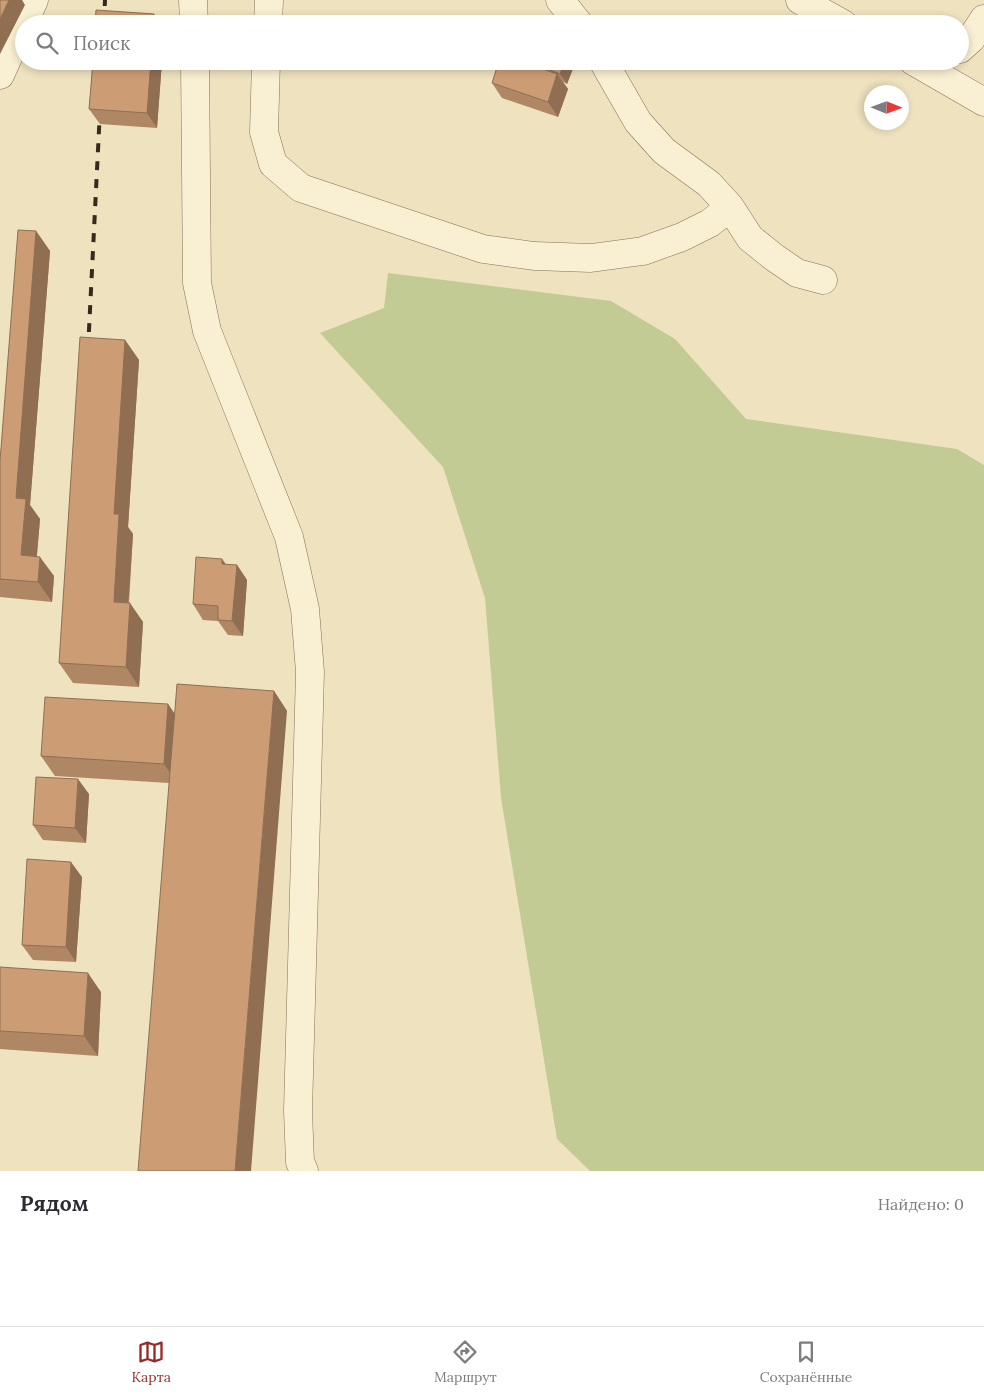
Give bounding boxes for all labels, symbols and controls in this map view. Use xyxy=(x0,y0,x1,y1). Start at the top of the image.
search box xyxy=(15,15,969,70)
icon: search xyxy=(33,29,61,57)
text: Поиск xyxy=(73,31,130,55)
north arrow xyxy=(864,85,909,130)
text: Рядом xyxy=(20,1190,89,1217)
text: Найдено: 0 xyxy=(878,1194,964,1214)
tab: Карта xyxy=(132,1338,171,1386)
tab: Маршрут xyxy=(434,1338,497,1386)
tab: Сохранённые xyxy=(760,1338,852,1386)

